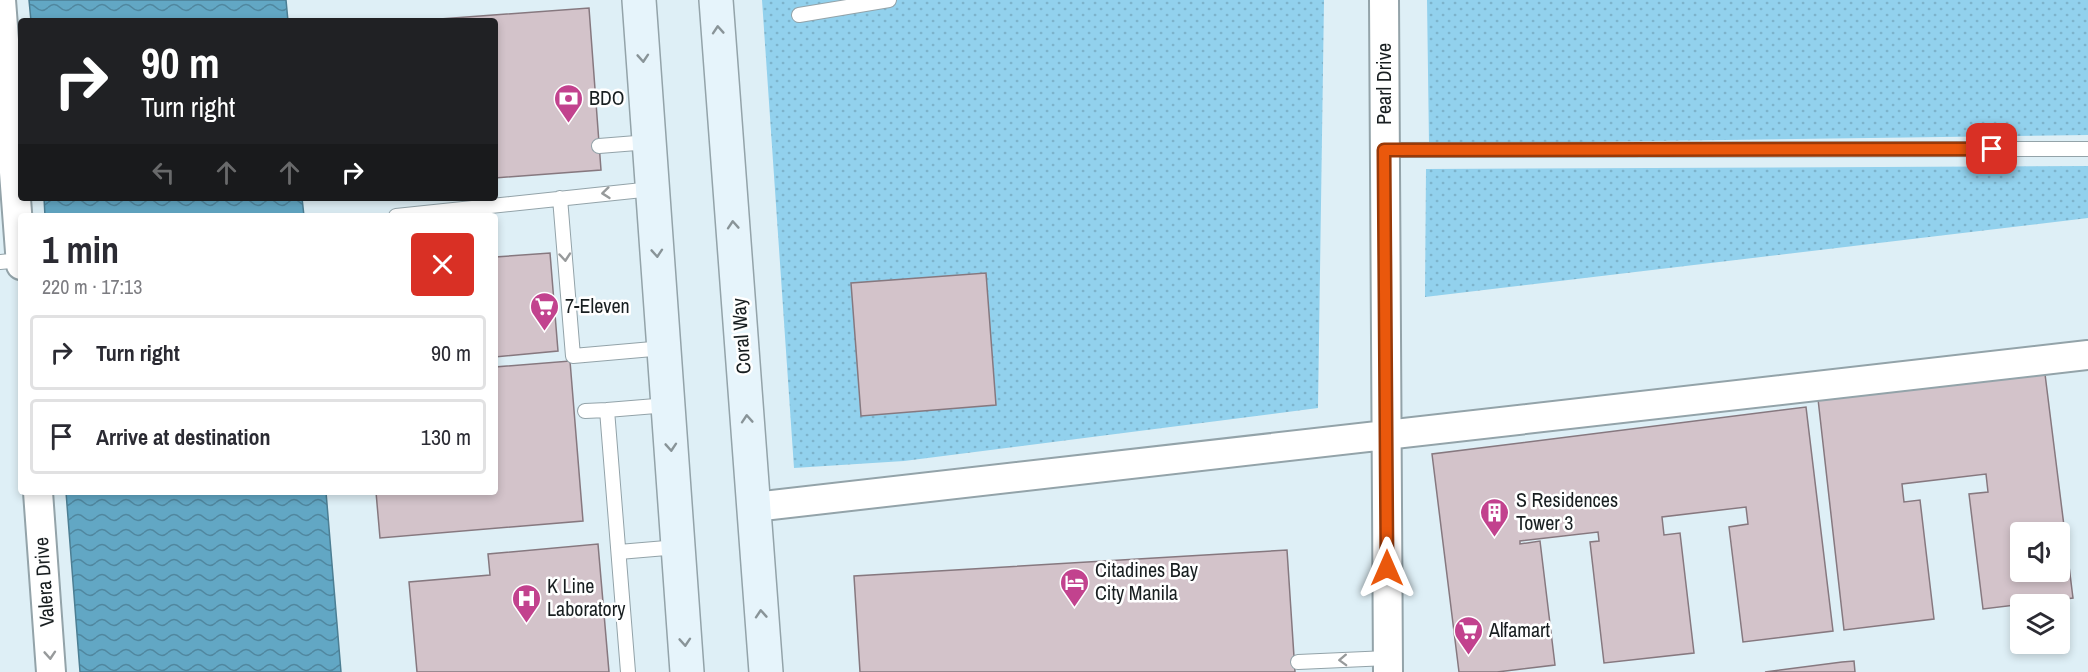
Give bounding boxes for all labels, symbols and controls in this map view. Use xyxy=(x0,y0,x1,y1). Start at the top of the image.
one-way arrow xyxy=(712,26,725,35)
text: 90 m xyxy=(141,35,220,91)
icon: right xyxy=(42,42,120,120)
street label: Pearl Drive xyxy=(1370,43,1397,125)
one-way arrow xyxy=(636,54,649,63)
bank icon: BDO xyxy=(552,82,584,124)
place label: BDO xyxy=(589,84,625,111)
text: Turn right xyxy=(141,89,235,125)
pin xyxy=(1966,123,2017,174)
icon: arrive xyxy=(1975,132,2008,165)
icon: left xyxy=(147,156,180,189)
icon: ahead xyxy=(210,156,243,189)
icon: ahead xyxy=(273,156,306,189)
icon: right xyxy=(336,156,369,189)
one-way arrow xyxy=(602,187,611,199)
one-way arrow xyxy=(727,220,740,229)
text: 1 min xyxy=(42,226,119,274)
button: close xyxy=(411,233,474,296)
one-way arrow xyxy=(650,248,663,257)
one-way arrow xyxy=(558,252,571,261)
text: 220 m · 17:13 xyxy=(42,273,142,300)
supermarket icon: 7-Eleven xyxy=(528,290,560,332)
place label: 7-Eleven xyxy=(565,292,630,319)
street label: Coral Way xyxy=(724,296,757,375)
icon: right xyxy=(45,336,78,369)
text: Turn right xyxy=(96,338,180,368)
text: 90 m xyxy=(431,338,471,368)
one-way arrow xyxy=(741,415,754,424)
icon: arrive xyxy=(45,420,78,453)
text: Arrive at destination xyxy=(96,422,270,452)
text: 130 m xyxy=(421,422,471,452)
one-way arrow xyxy=(664,443,677,452)
place label: S Residences Tower 3 xyxy=(1516,486,1618,536)
building icon: S Residences Tower 3 xyxy=(1479,496,1511,538)
map controls xyxy=(2010,522,2070,654)
button: sound xyxy=(2010,522,2070,582)
street label: Valera Drive xyxy=(27,536,60,628)
position arrow xyxy=(1355,536,1419,600)
place label: Citadines Bay City Manila xyxy=(1095,556,1199,606)
hotel icon: Citadines Bay City Manila xyxy=(1058,566,1090,608)
place label: K Line Laboratory xyxy=(547,572,626,622)
hospital icon: K Line Laboratory xyxy=(510,582,542,624)
button: layers xyxy=(2010,594,2070,654)
one-way arrow xyxy=(755,609,768,618)
supermarket icon: Alfamart xyxy=(1452,614,1484,656)
place label: Alfamart xyxy=(1488,616,1551,643)
one-way arrow xyxy=(678,637,691,646)
one-way arrow xyxy=(43,651,56,660)
one-way arrow xyxy=(1338,653,1347,666)

